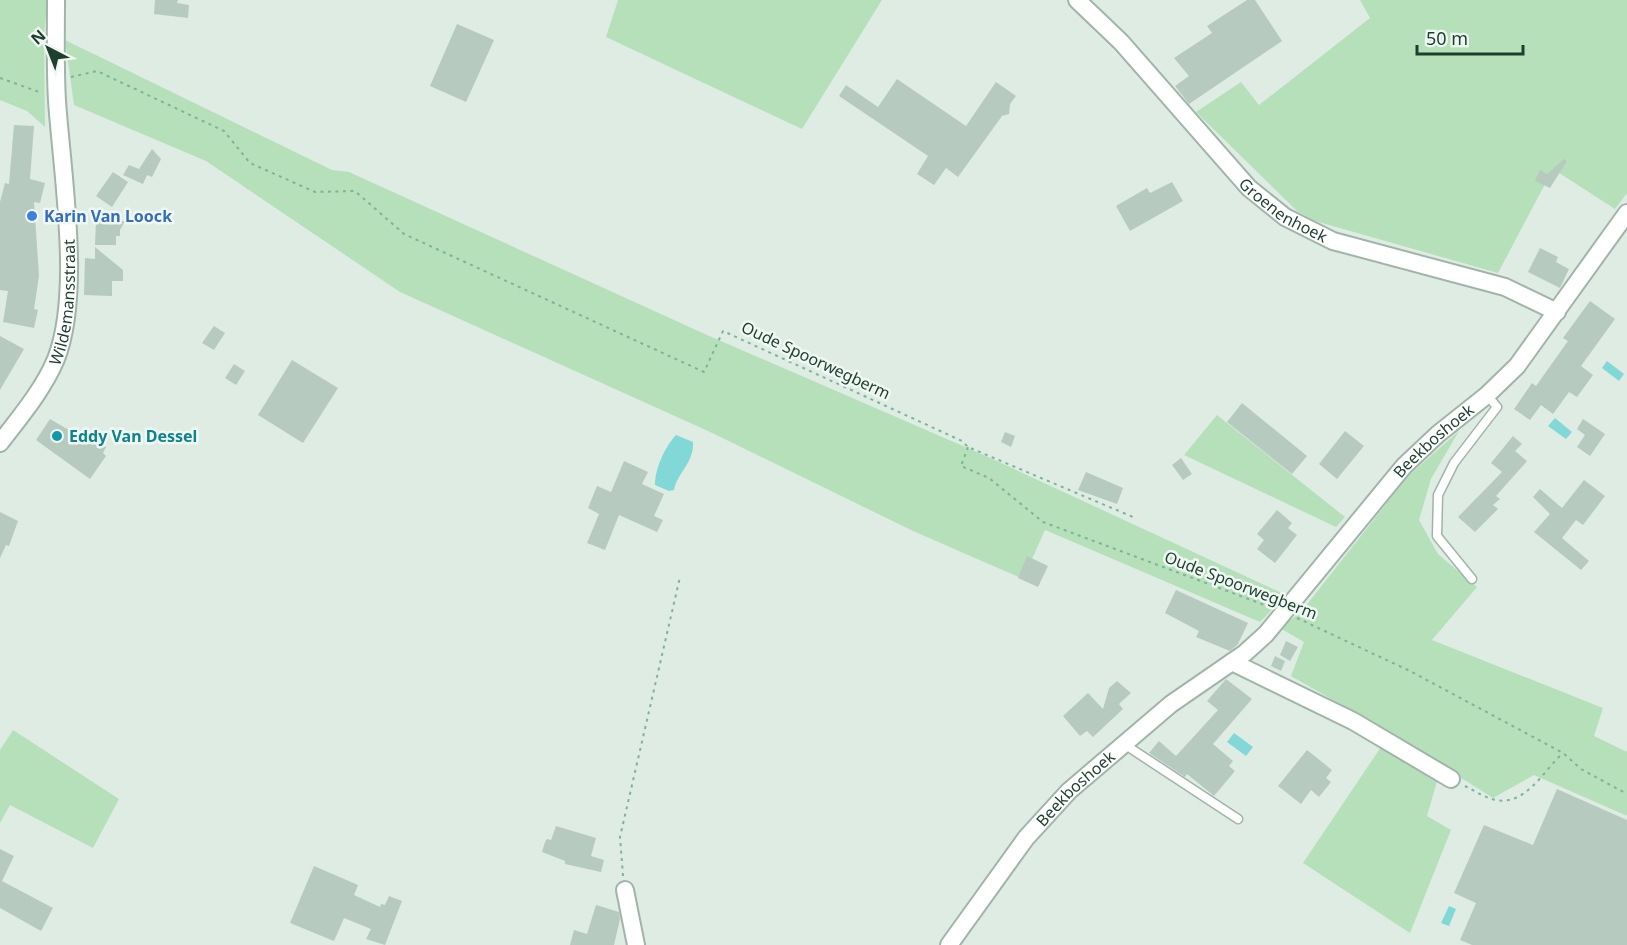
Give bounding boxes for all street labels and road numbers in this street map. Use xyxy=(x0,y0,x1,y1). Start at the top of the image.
street label: Groenenhoek xyxy=(1234,173,1332,248)
street label: Wildemansstraat xyxy=(44,239,80,368)
street label: Oude Spoorwegberm xyxy=(738,316,894,404)
street label: Beekboshoek xyxy=(1388,398,1479,482)
street label: Oude Spoorwegberm xyxy=(1161,546,1321,624)
street label: Beekboshoek xyxy=(1031,745,1120,831)

